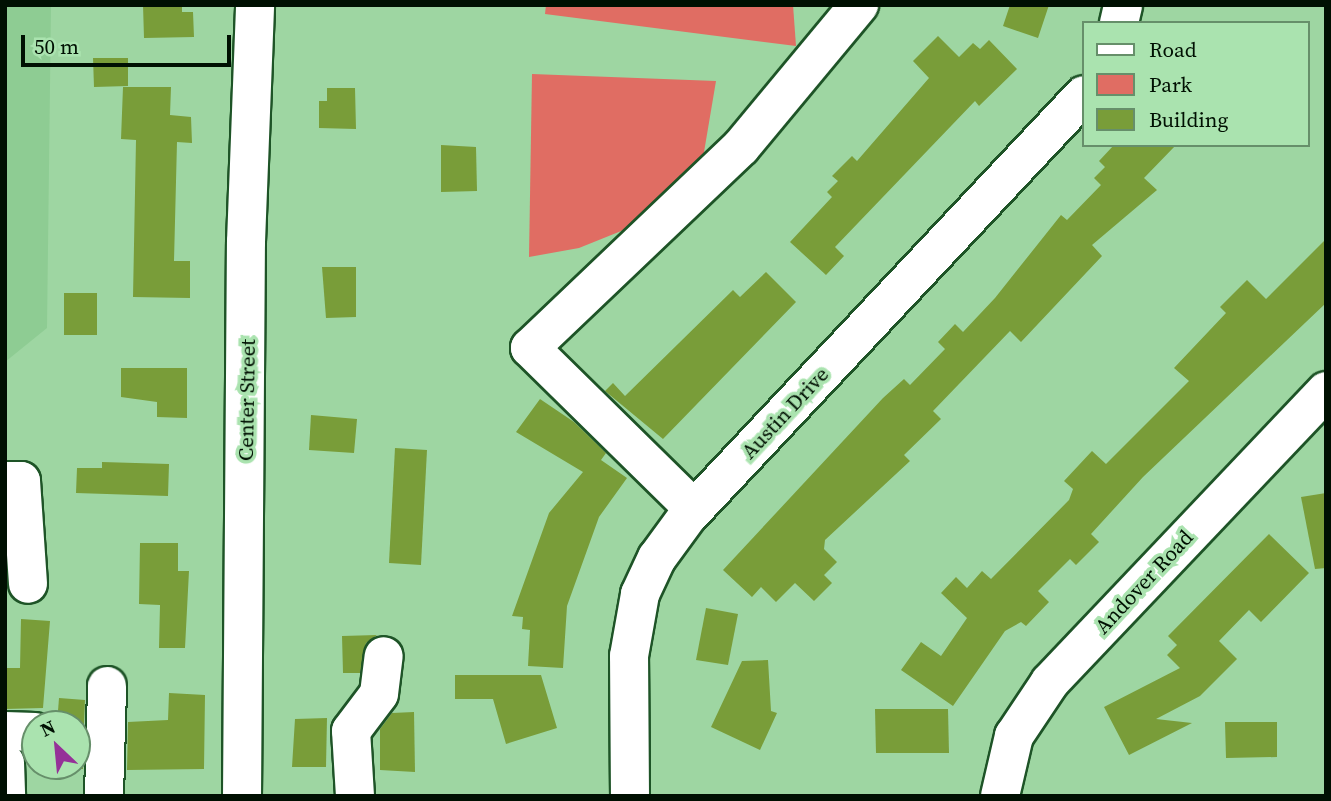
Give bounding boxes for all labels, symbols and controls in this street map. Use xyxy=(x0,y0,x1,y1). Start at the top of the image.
scale bar xyxy=(24,21,234,65)
legend xyxy=(1082,21,1310,147)
text: 50 m xyxy=(34,32,79,61)
text: Road xyxy=(1149,35,1197,64)
text: Park xyxy=(1149,70,1192,99)
text: Building xyxy=(1149,105,1228,134)
street label: Center Street xyxy=(233,339,261,461)
street label: Austin Drive xyxy=(736,362,834,464)
street label: Andover Road xyxy=(1090,525,1198,639)
north arrow xyxy=(21,710,91,780)
text: N xyxy=(36,713,60,743)

